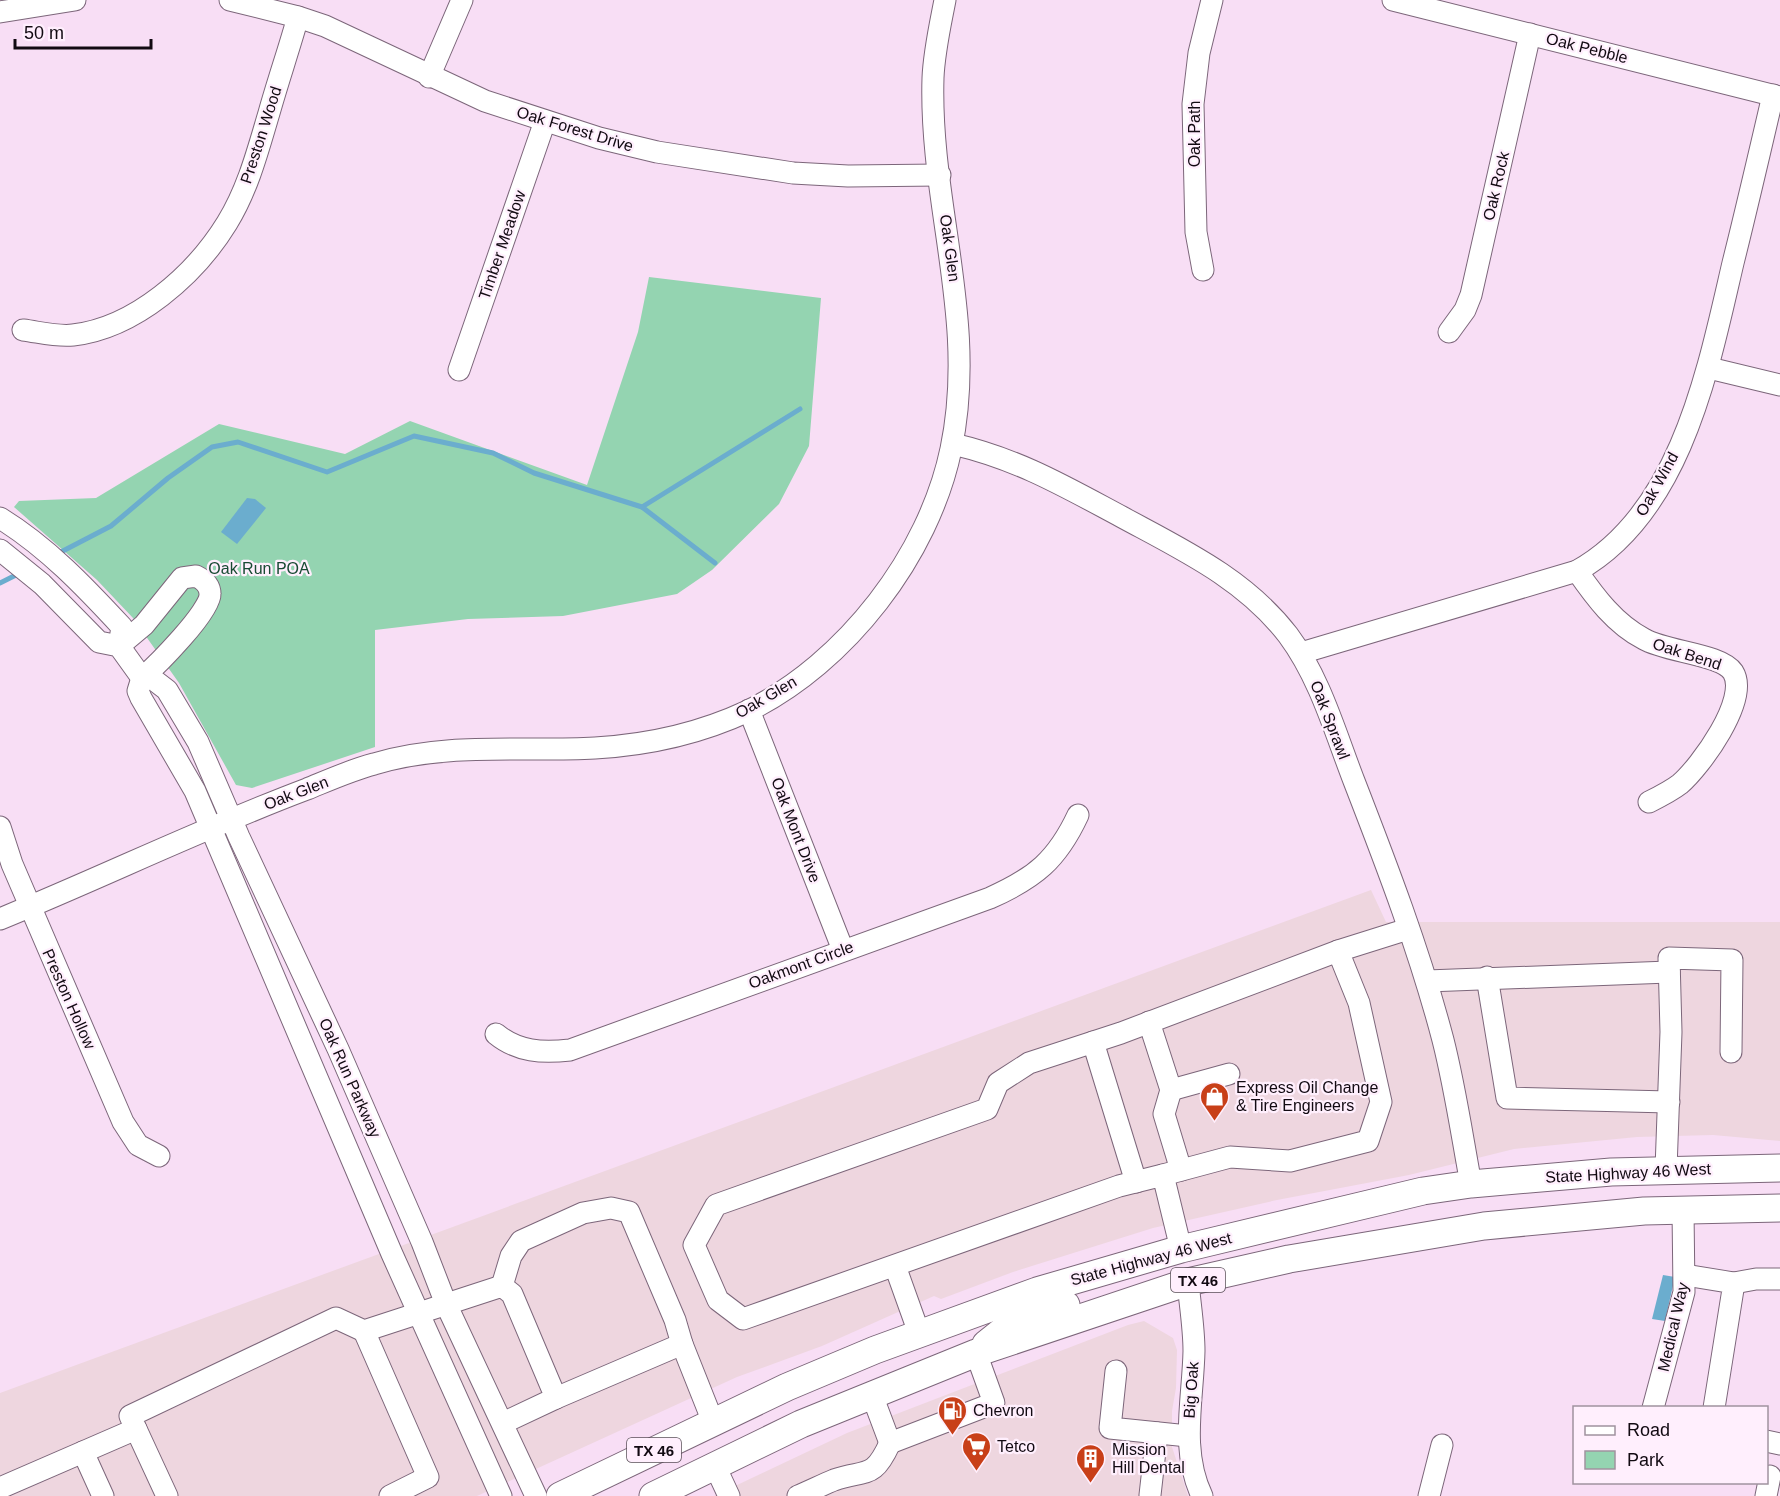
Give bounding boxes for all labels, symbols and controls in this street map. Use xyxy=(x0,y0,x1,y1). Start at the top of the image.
scale bar xyxy=(15,12,152,50)
text: 50 m xyxy=(24,23,64,43)
street label: Oak Pebble xyxy=(1544,30,1630,66)
street label: Preston Wood xyxy=(237,84,285,186)
street label: Oak Path xyxy=(1186,101,1203,167)
street label: Oak Forest Drive xyxy=(515,103,635,155)
street label: Oak Rock xyxy=(1480,149,1512,222)
street label: Timber Meadow xyxy=(475,188,529,302)
street label: Oak Glen xyxy=(937,213,963,283)
street label: Oak Wind xyxy=(1633,449,1681,519)
park label: Oak Run POA xyxy=(208,560,310,577)
street label: Oak Bend xyxy=(1651,635,1723,673)
street label: Oak Glen xyxy=(732,673,800,721)
street label: Oak Sprawl xyxy=(1307,678,1353,762)
street label: Oak Glen xyxy=(261,773,331,813)
street label: Oak Mont Drive xyxy=(768,775,824,885)
street label: Oakmont Circle xyxy=(746,938,856,992)
street label: Preston Hollow xyxy=(39,946,99,1052)
street label: Oak Run Parkway xyxy=(316,1016,384,1140)
place label: Express Oil Change & Tire Engineers xyxy=(1236,1079,1378,1114)
shop icon: Express Oil Change & Tire Engineers xyxy=(1199,1080,1231,1122)
street label: State Highway 46 West xyxy=(1545,1160,1712,1186)
street label: State Highway 46 West xyxy=(1069,1229,1234,1289)
road number: TX 46 xyxy=(1171,1268,1225,1292)
street label: Medical Way xyxy=(1654,1281,1692,1373)
street label: Big Oak xyxy=(1181,1360,1202,1419)
fuel station icon: Chevron xyxy=(936,1394,968,1436)
place label: Chevron xyxy=(973,1402,1033,1419)
legend xyxy=(1573,1406,1768,1484)
text: Road xyxy=(1627,1420,1670,1440)
supermarket icon: Tetco xyxy=(960,1430,992,1472)
road number: TX 46 xyxy=(627,1438,681,1462)
place label: Tetco xyxy=(997,1438,1035,1455)
place label: Mission Hill Dental xyxy=(1112,1441,1185,1476)
building icon: Mission Hill Dental xyxy=(1075,1442,1107,1484)
text: Park xyxy=(1627,1450,1665,1470)

